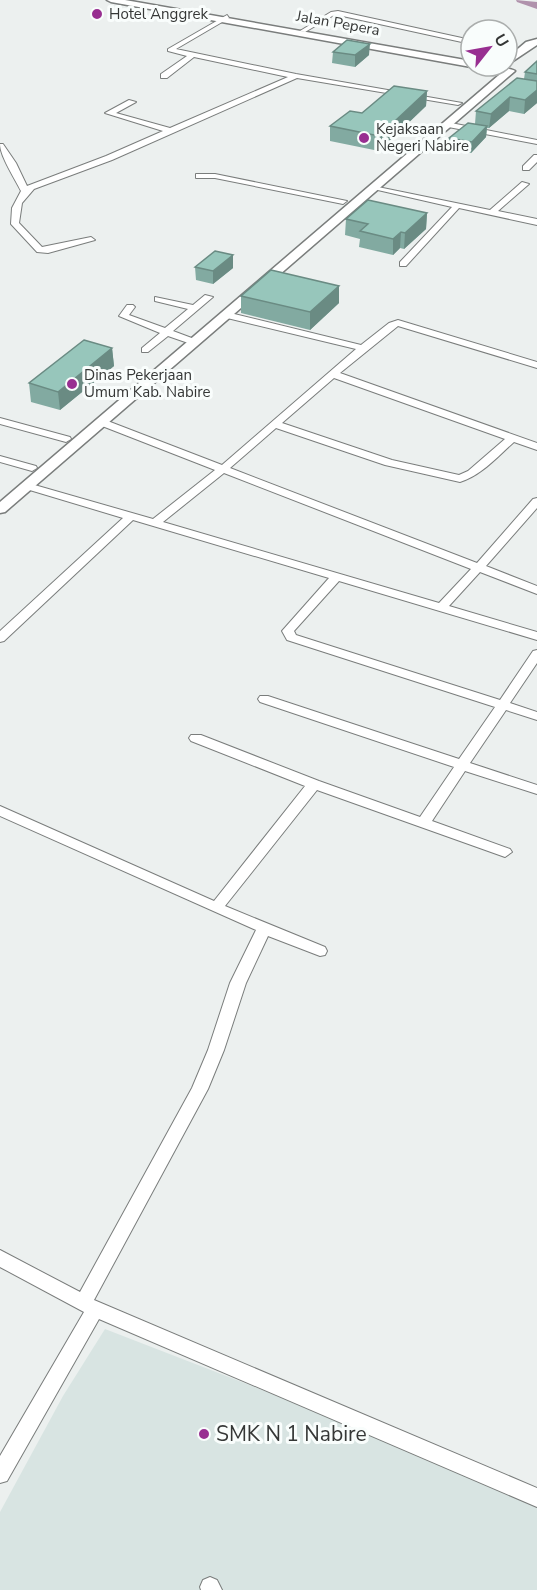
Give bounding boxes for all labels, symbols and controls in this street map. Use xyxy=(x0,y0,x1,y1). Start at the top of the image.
place label: Hotel Anggrek xyxy=(109,4,208,24)
street label: Jalan Pepera xyxy=(294,6,381,40)
marker: Hotel Anggrek xyxy=(90,7,104,21)
north arrow xyxy=(459,18,519,78)
text: U xyxy=(489,30,513,52)
place label: Kejaksaan Negeri Nabire xyxy=(376,119,469,156)
marker: Kejaksaan Negeri Nabire xyxy=(357,131,371,145)
place label: Dinas Pekerjaan Umum Kab. Nabire xyxy=(84,365,210,402)
marker: Dinas Pekerjaan Umum Kab. Nabire xyxy=(65,377,79,391)
place label: SMK N 1 Nabire xyxy=(216,1420,367,1448)
marker: SMK N 1 Nabire xyxy=(197,1427,211,1441)

